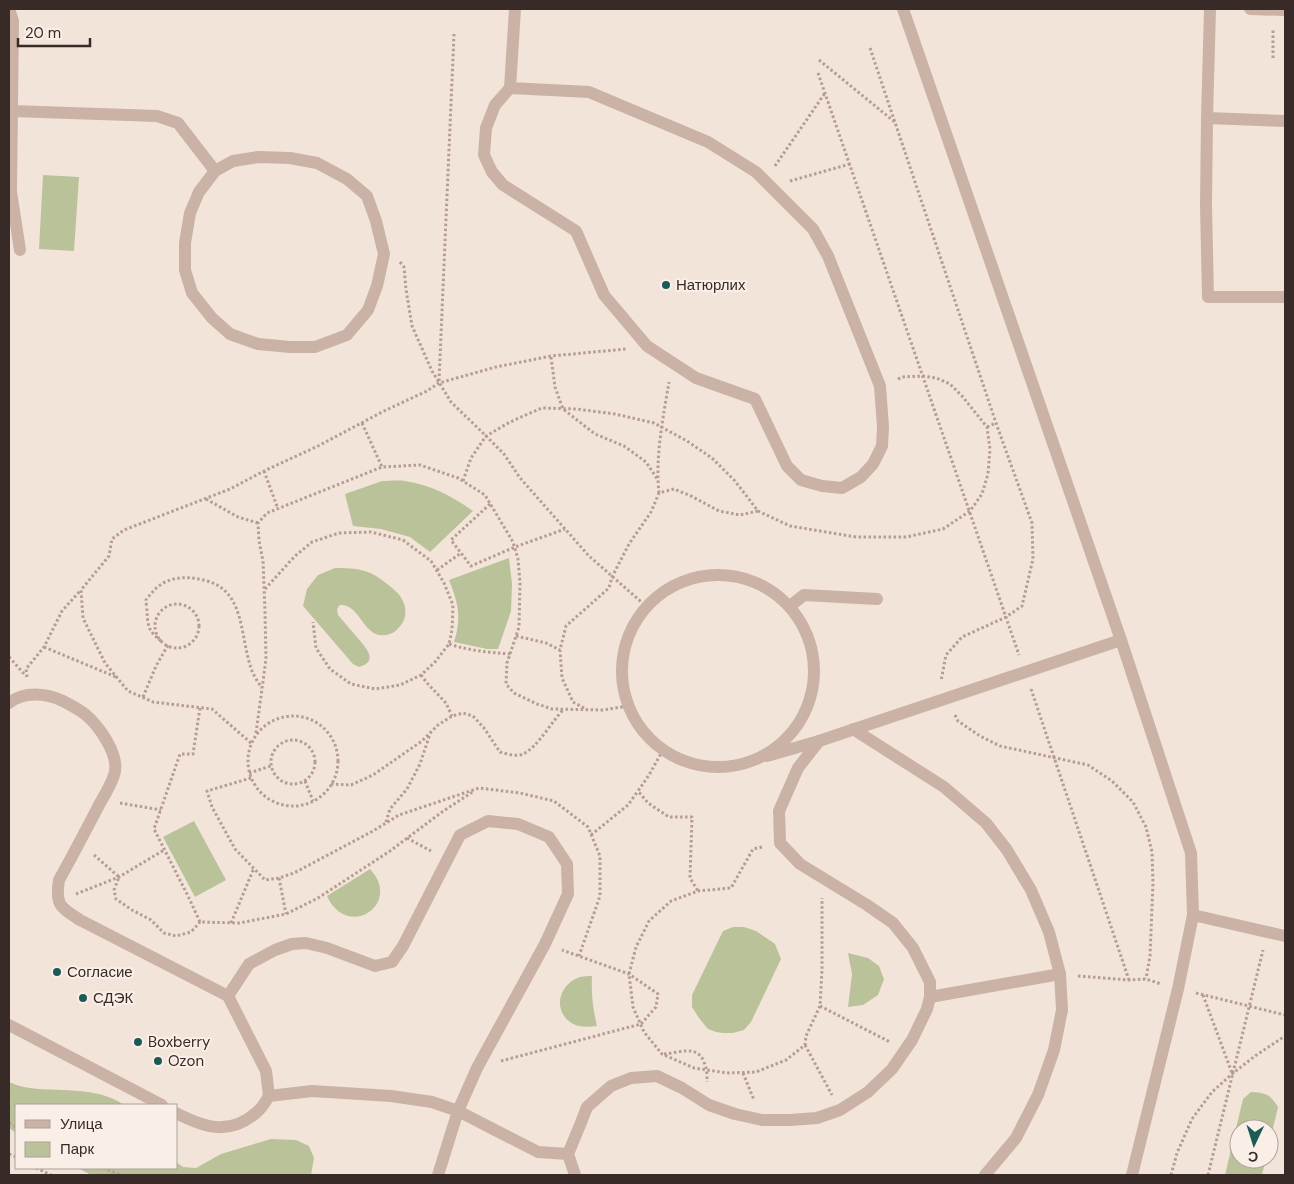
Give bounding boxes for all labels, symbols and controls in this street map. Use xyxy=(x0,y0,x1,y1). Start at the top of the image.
scale bar xyxy=(18,15,90,47)
text: 20 m xyxy=(25,23,61,43)
place label: Натюрлих xyxy=(676,275,746,295)
marker: Натюрлих xyxy=(660,279,672,291)
place label: Согласие xyxy=(67,962,133,982)
marker: Согласие xyxy=(51,966,63,978)
place label: СДЭК xyxy=(93,988,133,1008)
marker: СДЭК xyxy=(77,992,89,1004)
place label: Boxberry xyxy=(148,1032,211,1052)
marker: Boxberry xyxy=(132,1036,144,1048)
place label: Ozon xyxy=(168,1051,204,1071)
marker: Ozon xyxy=(152,1055,164,1067)
legend xyxy=(15,1104,178,1169)
text: Улица xyxy=(60,1114,103,1134)
north arrow xyxy=(1229,1119,1279,1169)
text: Парк xyxy=(60,1139,94,1159)
text: С xyxy=(1247,1148,1259,1166)

